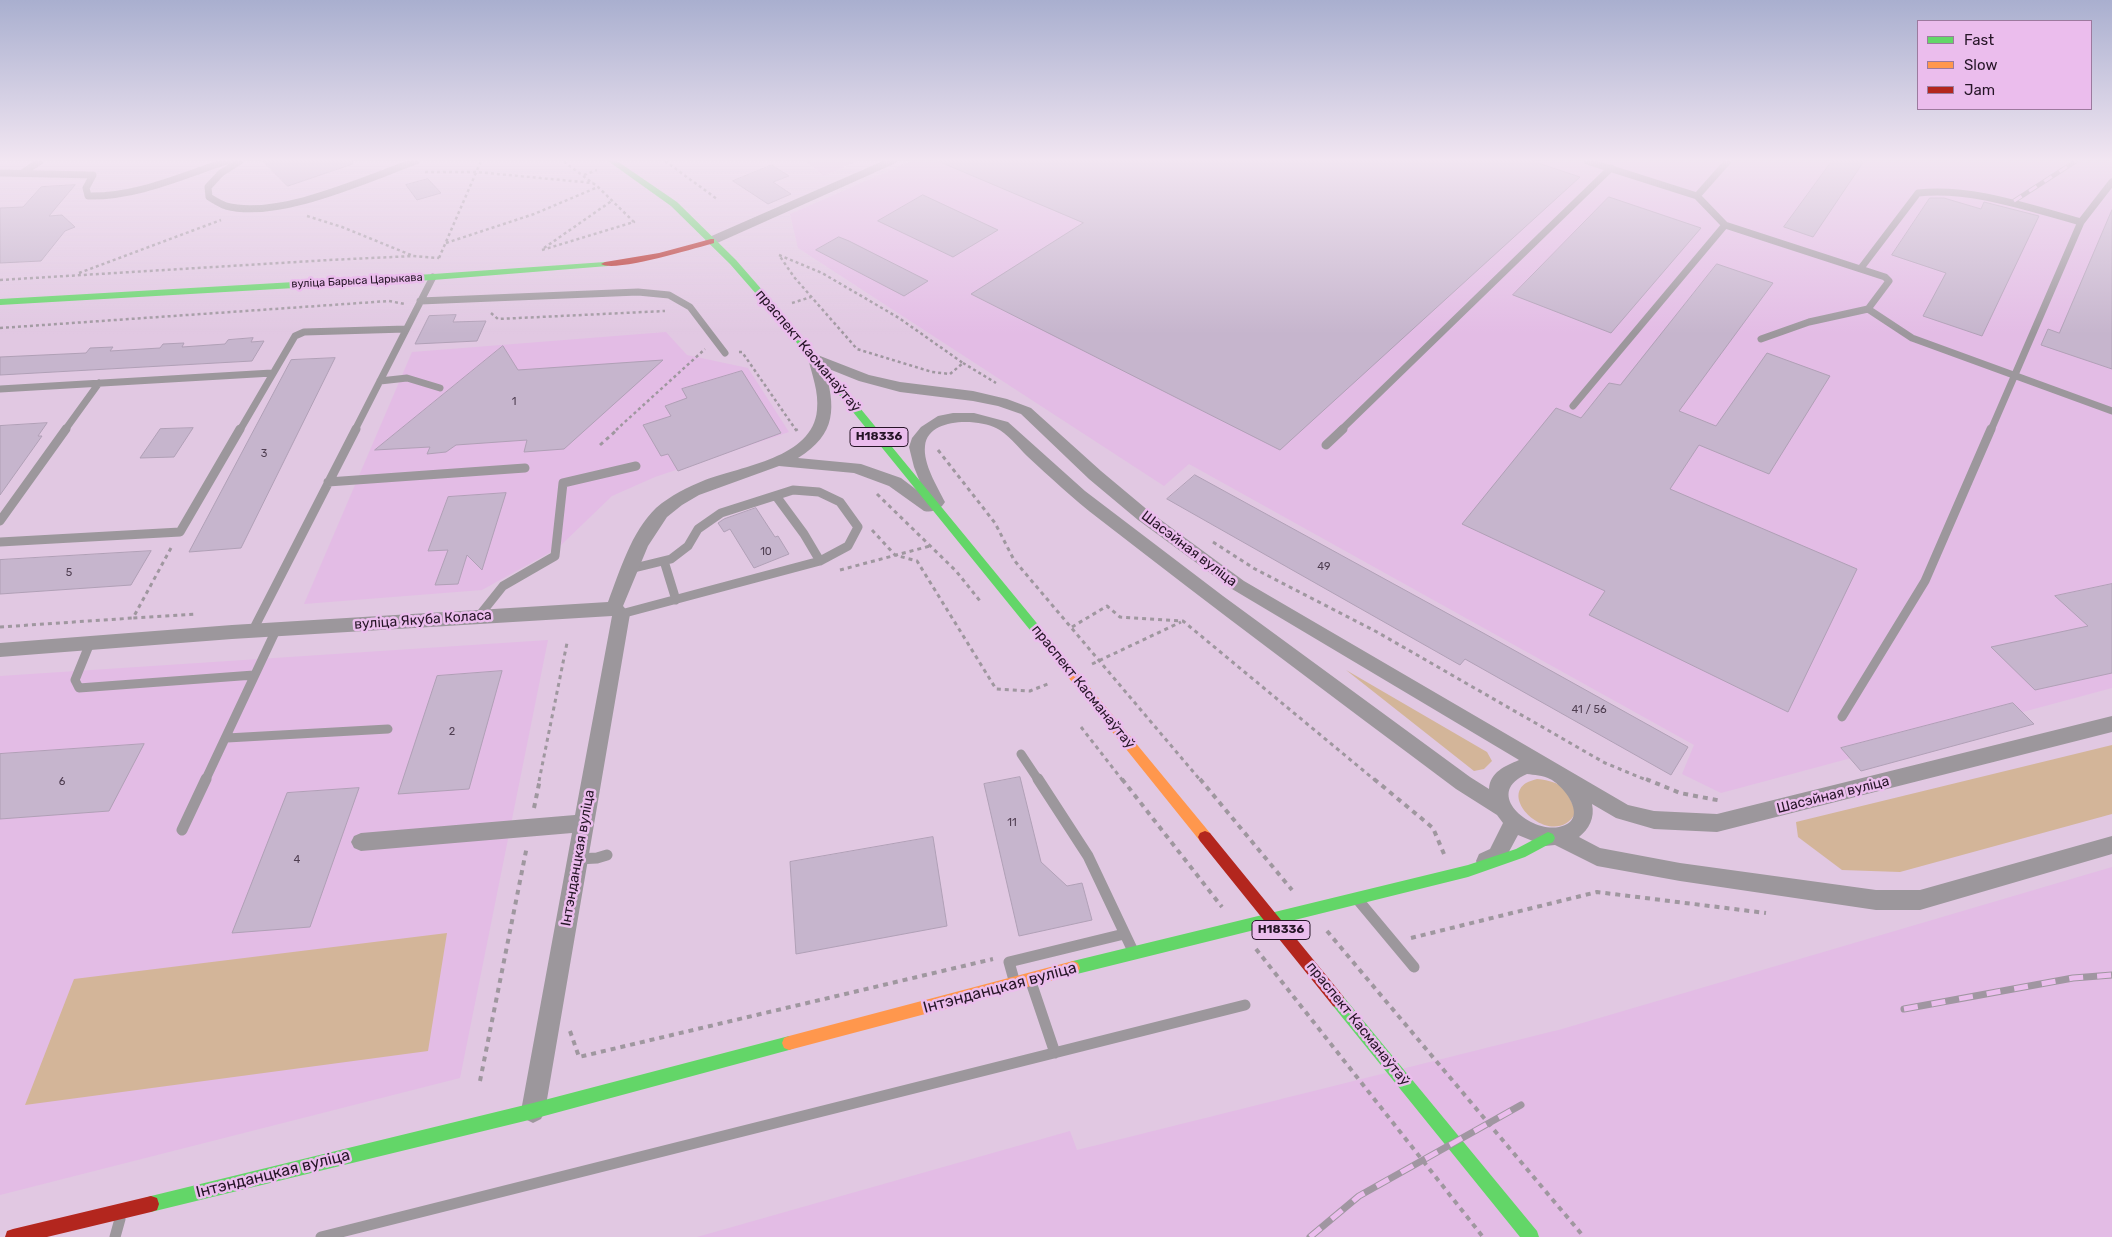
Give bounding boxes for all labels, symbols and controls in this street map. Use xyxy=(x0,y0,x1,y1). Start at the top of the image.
legend xyxy=(1917,20,2092,110)
text: Fast xyxy=(1964,31,1994,49)
text: Slow xyxy=(1964,56,1997,74)
text: Jam xyxy=(1964,81,1995,99)
street label: вуліца Барыса Царыкава xyxy=(291,271,423,291)
street label: праспект Касманаўтаў xyxy=(752,286,864,416)
house number: 1 xyxy=(512,395,516,409)
road number: Н18336 xyxy=(850,428,908,447)
house number: 3 xyxy=(261,447,267,461)
street label: Шасэйная вуліца xyxy=(1138,508,1240,590)
house number: 10 xyxy=(760,545,772,559)
house number: 49 xyxy=(1317,560,1331,574)
house number: 5 xyxy=(66,566,72,580)
street label: вуліца Якуба Коласа xyxy=(354,607,492,633)
street label: праспект Касманаўтаў xyxy=(1028,622,1138,752)
house number: 41 / 56 xyxy=(1571,703,1607,717)
house number: 2 xyxy=(449,725,455,739)
street label: Шасэйная вуліца xyxy=(1775,773,1891,817)
house number: 6 xyxy=(59,775,65,789)
street label: Інтэнданцкая вуліца xyxy=(558,788,598,928)
house number: 11 xyxy=(1007,816,1017,830)
house number: 4 xyxy=(294,853,300,867)
road number: Н18336 xyxy=(1252,920,1310,940)
street label: Інтэнданцкая вуліца xyxy=(921,958,1079,1018)
street label: праспект Касманаўтаў xyxy=(1303,959,1413,1089)
street label: Інтэнданцкая вуліца xyxy=(194,1146,352,1202)

